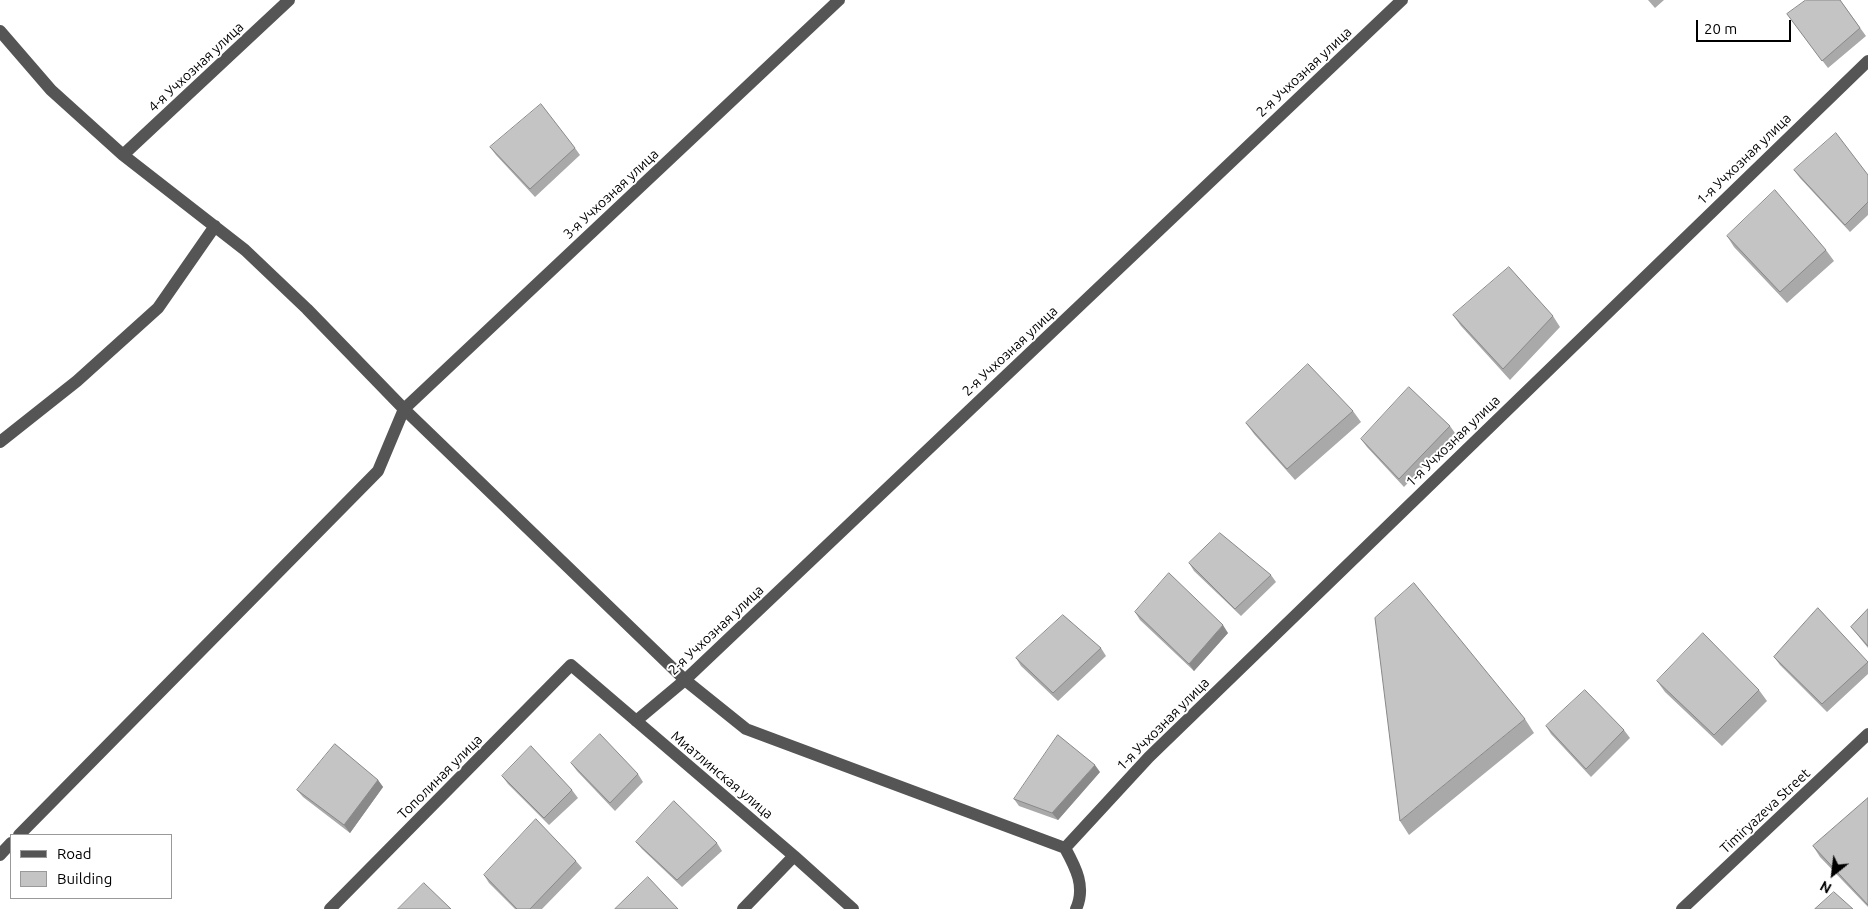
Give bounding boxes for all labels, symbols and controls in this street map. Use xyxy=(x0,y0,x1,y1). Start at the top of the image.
scale bar xyxy=(1698,10,1793,42)
street label: 4-я Учхозная улица xyxy=(145,19,247,115)
text: 20 m xyxy=(1704,20,1737,37)
street label: 2-я Учхозная улица xyxy=(1253,24,1355,120)
street label: 1-я Учхозная улица xyxy=(1694,110,1794,208)
street label: 3-я Учхозная улица xyxy=(560,146,662,242)
street label: 2-я Учхозная улица xyxy=(959,303,1061,399)
street label: 1-я Учхозная улица xyxy=(1403,392,1503,490)
street label: 2-я Учхозная улица xyxy=(665,582,767,678)
street label: 1-я Учхозная улица xyxy=(1113,674,1213,774)
street label: Миатлинская улица xyxy=(668,727,776,823)
street label: Тополиная улица xyxy=(394,731,486,823)
street label: Timiryazeva Street xyxy=(1717,765,1813,857)
legend xyxy=(10,834,172,899)
text: Road xyxy=(57,845,92,862)
north arrow xyxy=(1808,849,1858,899)
text: Building xyxy=(57,870,112,887)
text: N xyxy=(1817,878,1834,897)

